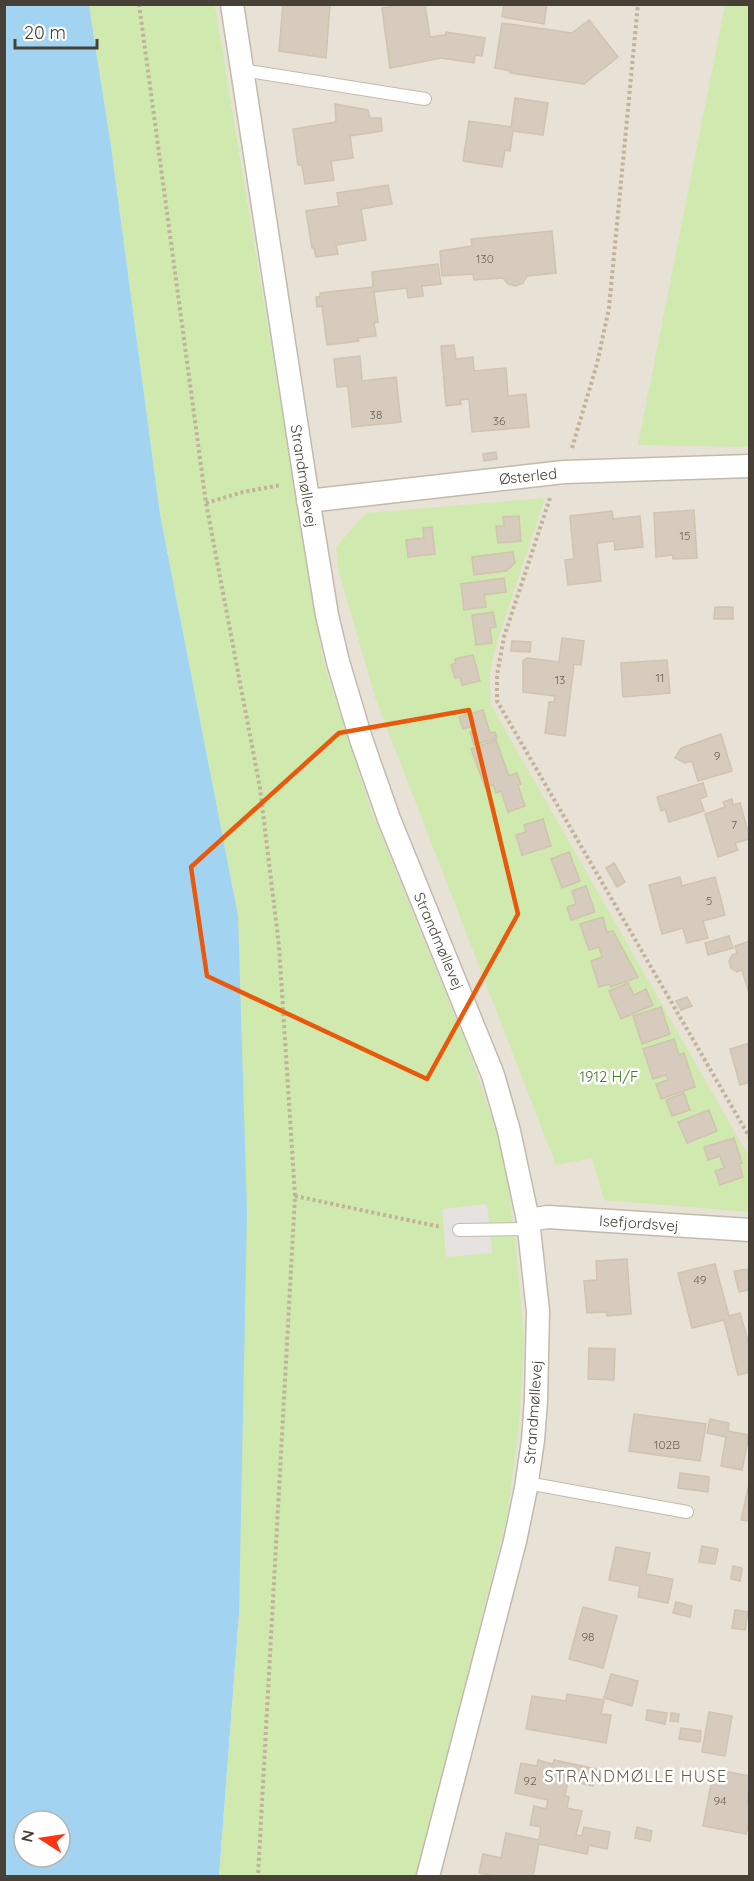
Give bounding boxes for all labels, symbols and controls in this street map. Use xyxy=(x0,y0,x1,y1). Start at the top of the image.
scale bar xyxy=(15,12,98,50)
text: 20 m xyxy=(24,21,66,44)
house number: 130 xyxy=(476,251,494,266)
house number: 38 xyxy=(370,407,382,422)
house number: 36 xyxy=(493,413,506,428)
street label: Strandmøllevej xyxy=(286,423,322,529)
street label: Østerled xyxy=(498,464,558,488)
house number: 15 xyxy=(680,528,690,543)
house number: 11 xyxy=(656,670,664,685)
house number: 13 xyxy=(555,672,565,687)
house number: 9 xyxy=(714,748,721,763)
house number: 7 xyxy=(731,817,737,832)
street label: Strandmøllevej xyxy=(410,889,468,993)
house number: 5 xyxy=(706,893,712,908)
park label: 1912 H/F xyxy=(579,1067,639,1086)
street label: Isefjordsvej xyxy=(599,1211,679,1235)
house number: 49 xyxy=(694,1272,707,1287)
street label: Strandmøllevej xyxy=(520,1359,546,1465)
house number: 102B xyxy=(654,1437,680,1452)
house number: 98 xyxy=(581,1629,595,1644)
district label: STRANDMØLLE HUSE xyxy=(544,1766,728,1786)
house number: 92 xyxy=(523,1773,537,1788)
house number: 94 xyxy=(713,1793,727,1808)
north arrow xyxy=(12,1809,72,1869)
text: N xyxy=(16,1828,38,1844)

